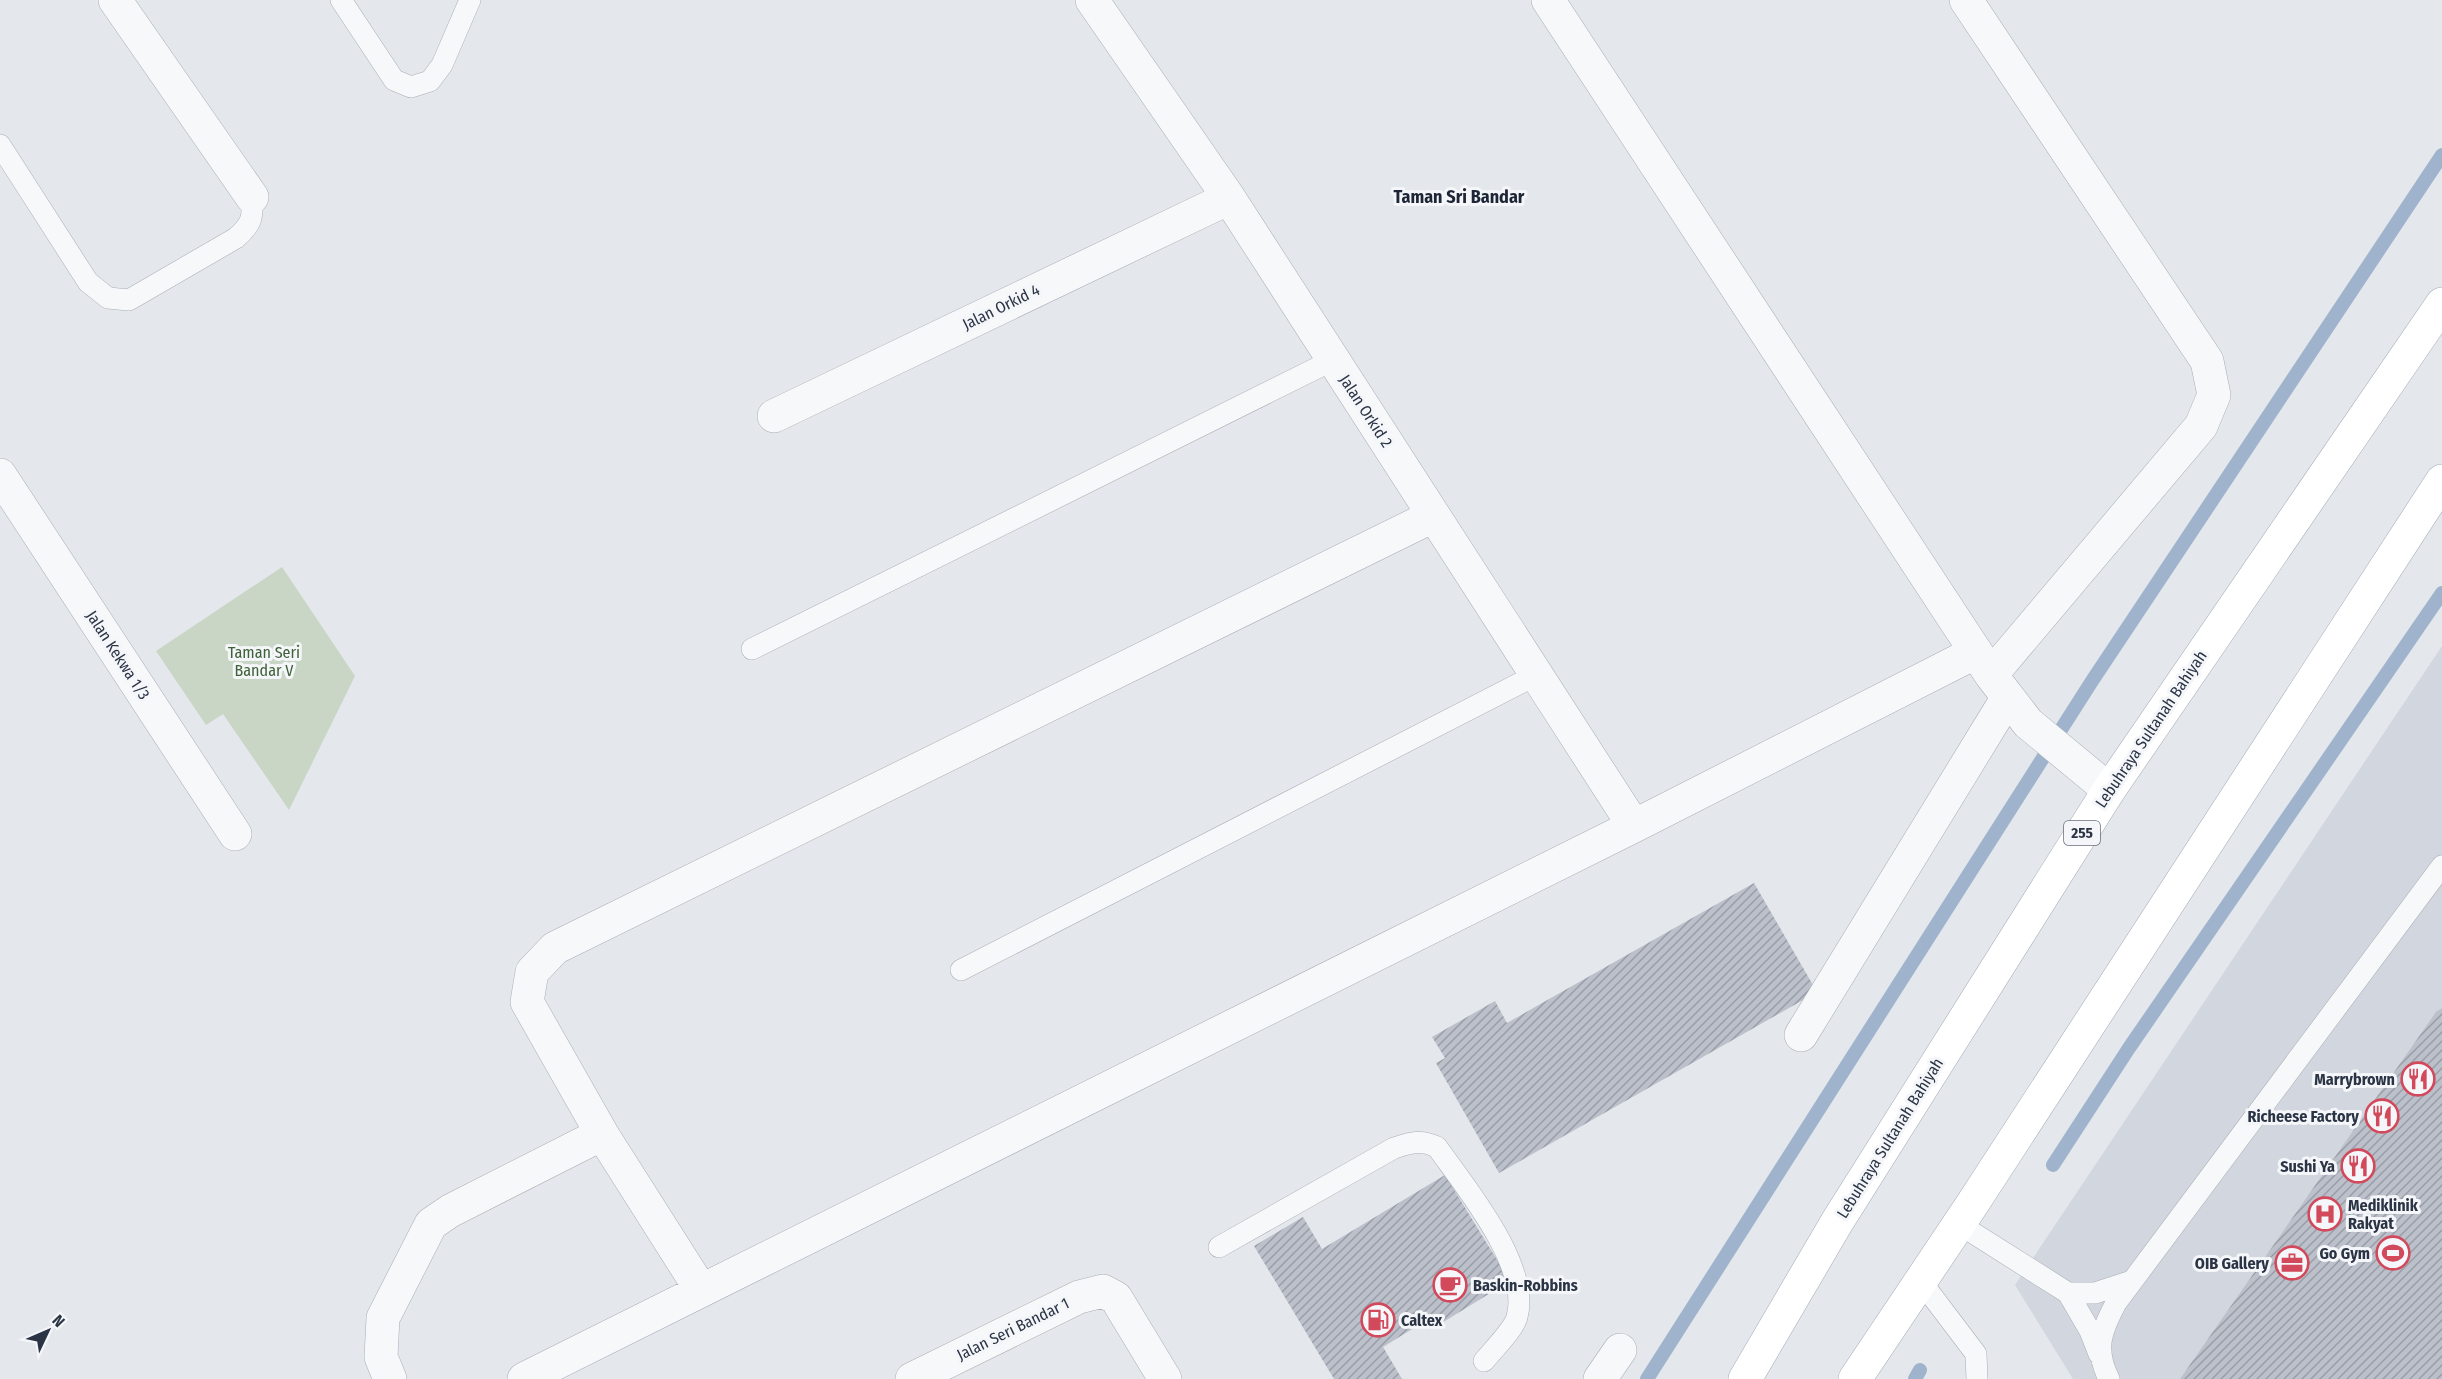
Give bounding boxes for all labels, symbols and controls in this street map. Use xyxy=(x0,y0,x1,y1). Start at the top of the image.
district label: Taman Sri Bandar xyxy=(1394,186,1525,208)
street label: Jalan Orkid 4 xyxy=(959,280,1043,334)
street label: Jalan Orkid 2 xyxy=(1335,371,1397,451)
street label: Jalan Kekwa 1/3 xyxy=(82,607,154,703)
park label: Taman Seri Bandar V xyxy=(228,643,300,680)
street label: Lebuhraya Sultanah Bahiyah xyxy=(2091,647,2211,811)
road number: 255 xyxy=(2064,821,2100,845)
street label: Lebuhraya Sultanah Bahiyah xyxy=(1833,1054,1947,1222)
restaurant icon: Marrybrown xyxy=(2400,1061,2436,1097)
place label: Marrybrown xyxy=(2314,1070,2395,1089)
restaurant icon: Richeese Factory xyxy=(2364,1098,2400,1134)
place label: Richeese Factory xyxy=(2247,1107,2359,1126)
restaurant icon: Sushi Ya xyxy=(2340,1148,2376,1184)
place label: Sushi Ya xyxy=(2280,1157,2335,1176)
hospital icon: Mediklinik Rakyat xyxy=(2307,1196,2343,1232)
place label: Mediklinik Rakyat xyxy=(2348,1196,2419,1233)
sports icon: Go Gym xyxy=(2375,1235,2411,1271)
place label: Go Gym xyxy=(2319,1244,2370,1263)
office icon: OIB Gallery xyxy=(2274,1245,2310,1281)
place label: OIB Gallery xyxy=(2195,1254,2269,1273)
cafe icon: Baskin-Robbins xyxy=(1432,1267,1468,1303)
place label: Baskin-Robbins xyxy=(1473,1276,1578,1295)
street label: Jalan Seri Bandar 1 xyxy=(954,1294,1072,1364)
north arrow xyxy=(18,1301,78,1361)
fuel station icon: Caltex xyxy=(1360,1302,1396,1338)
text: N xyxy=(48,1311,69,1331)
place label: Caltex xyxy=(1401,1311,1443,1330)

